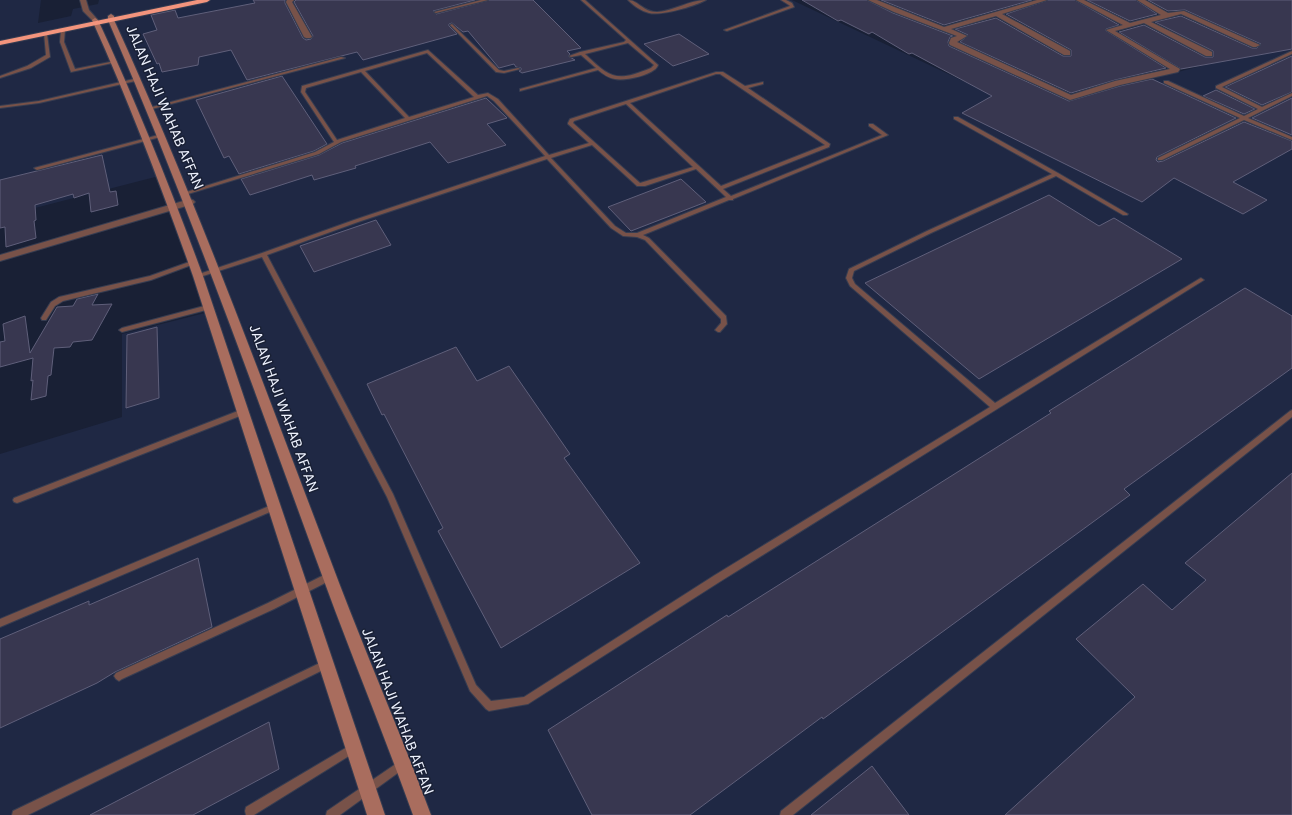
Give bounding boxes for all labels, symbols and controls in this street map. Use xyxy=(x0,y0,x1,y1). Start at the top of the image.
street label: JALAN HAJI WAHAB AFFAN xyxy=(121,22,209,192)
street label: JALAN HAJI WAHAB AFFAN xyxy=(244,321,324,495)
street label: JALAN HAJI WAHAB AFFAN xyxy=(357,625,439,797)

